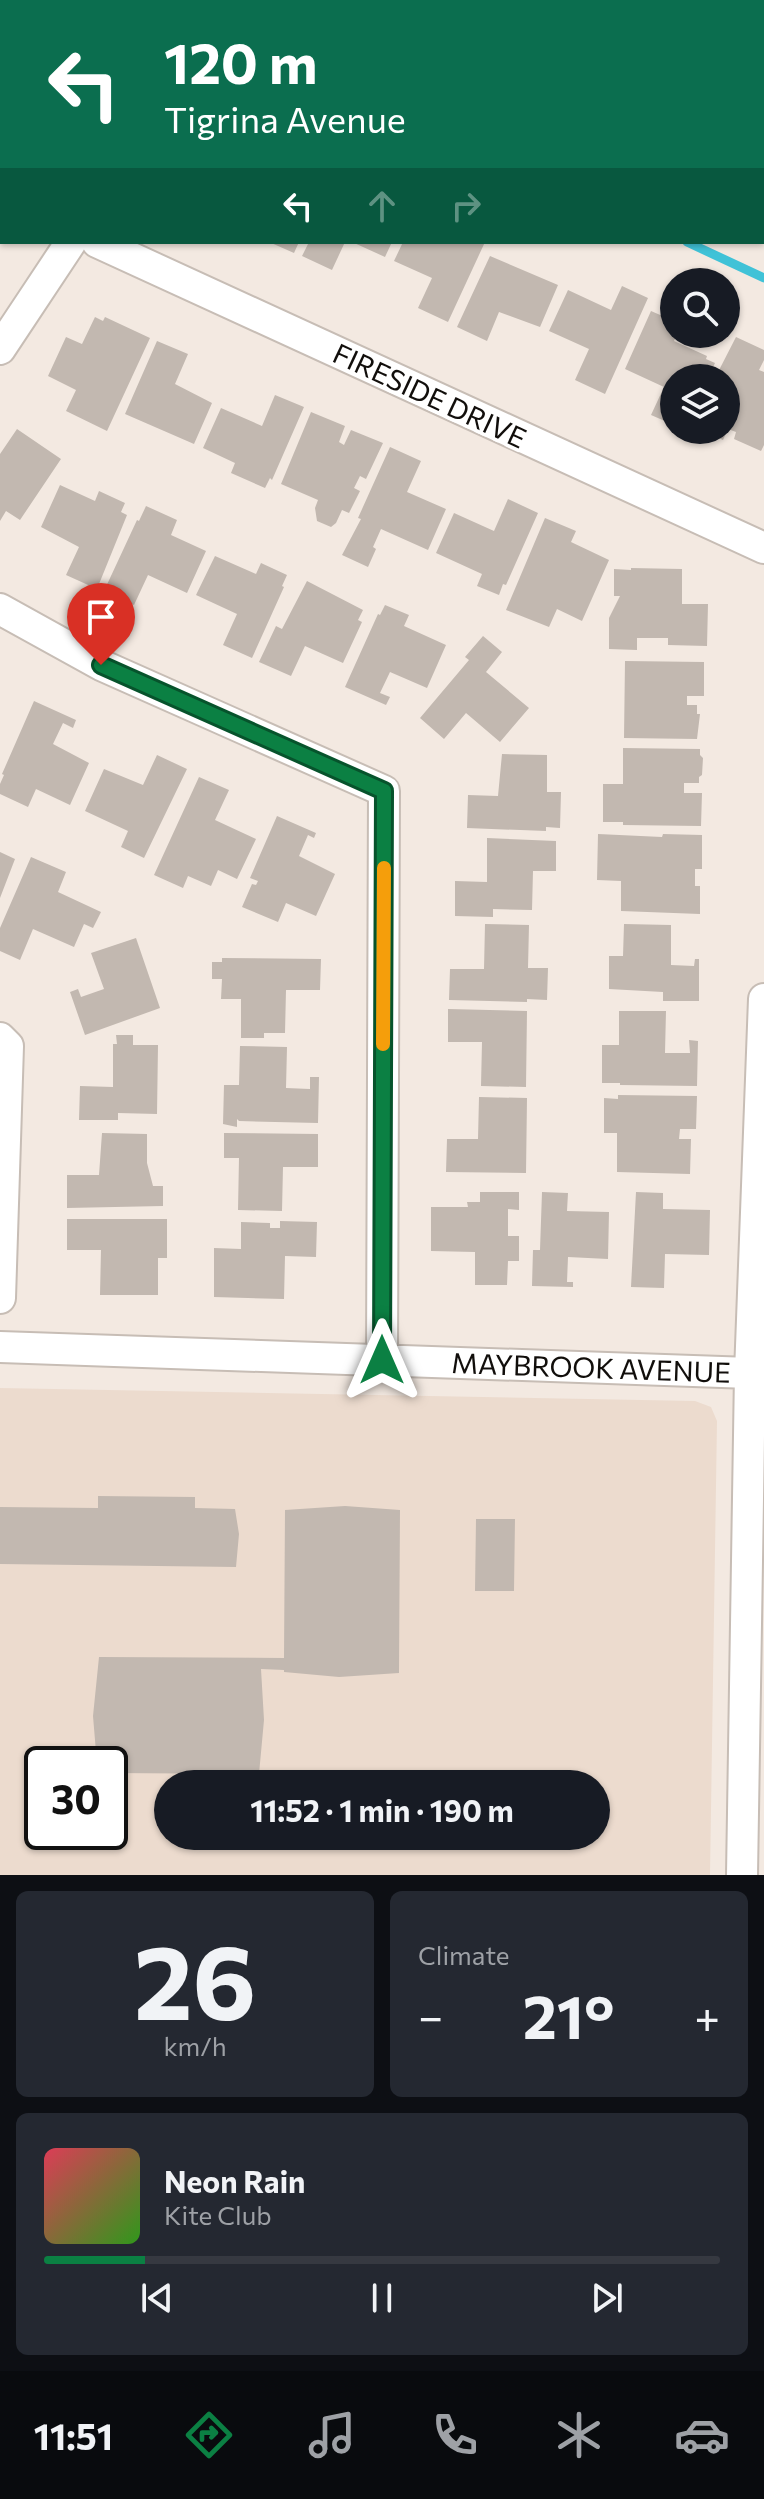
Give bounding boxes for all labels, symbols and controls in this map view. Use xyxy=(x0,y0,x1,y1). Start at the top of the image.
text: 120 m xyxy=(164,27,318,96)
icon: left xyxy=(32,32,136,136)
text: Tigrina Avenue xyxy=(164,96,406,140)
icon: left xyxy=(276,184,320,228)
icon: ahead xyxy=(360,184,404,228)
icon: right xyxy=(444,184,488,228)
map controls xyxy=(660,268,740,444)
button: search xyxy=(660,268,740,348)
street label: FIRESIDE DRIVE xyxy=(328,335,532,455)
button: layers xyxy=(660,364,740,444)
pin xyxy=(67,583,135,665)
icon: arrive xyxy=(79,595,123,639)
position arrow xyxy=(340,1318,424,1402)
street label: MAYBROOK AVENUE xyxy=(451,1345,731,1389)
speed limit sign: 30 xyxy=(24,1746,128,1850)
text: 11:52 · 1 min · 190 m xyxy=(250,1791,514,1828)
text: 26 xyxy=(134,1914,256,2041)
text: Climate xyxy=(418,1939,510,1970)
text: 21° xyxy=(523,1978,615,2051)
text: − xyxy=(418,1988,443,2042)
text: + xyxy=(694,1988,720,2042)
text: km/h xyxy=(163,2030,227,2061)
text: Neon Rain xyxy=(164,2162,305,2199)
text: Kite Club xyxy=(164,2199,272,2230)
icon: previous xyxy=(135,2276,179,2320)
icon: pause xyxy=(360,2276,404,2320)
icon: next xyxy=(585,2276,629,2320)
icon: directions xyxy=(181,2407,237,2463)
icon: music xyxy=(304,2407,360,2463)
icon: phone xyxy=(427,2407,483,2463)
icon: climate xyxy=(551,2407,607,2463)
icon: car xyxy=(674,2407,730,2463)
text: 11:51 xyxy=(34,2413,113,2457)

